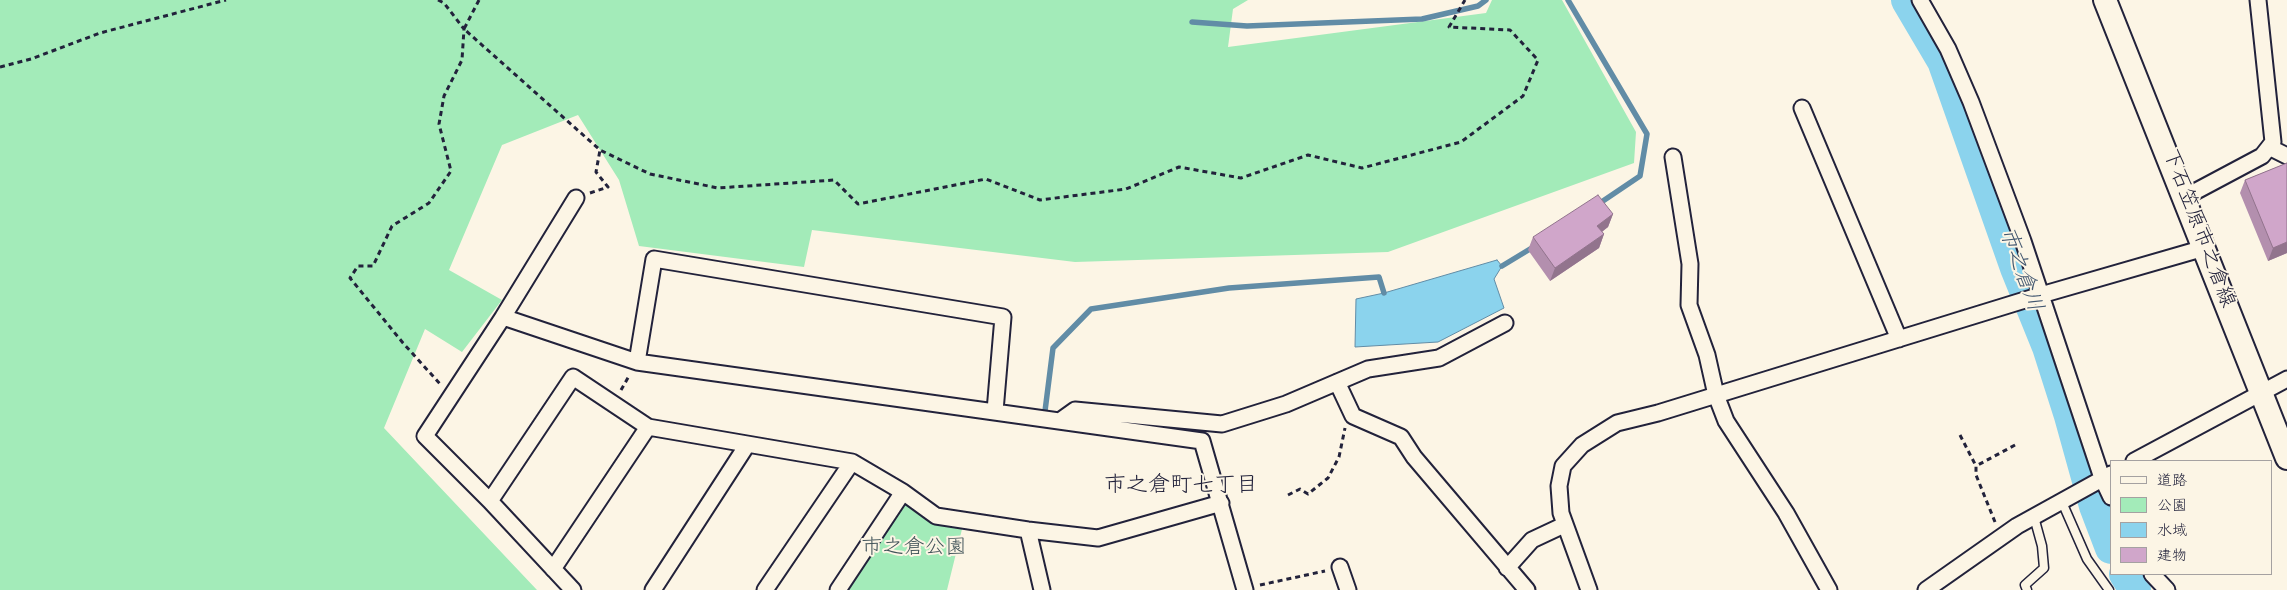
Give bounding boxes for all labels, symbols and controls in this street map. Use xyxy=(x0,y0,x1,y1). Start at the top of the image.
street label: 下石笠原市之倉線 xyxy=(2155,146,2239,312)
water label: 市之倉川 xyxy=(1992,224,2046,316)
legend xyxy=(2110,460,2272,575)
text: 道路 xyxy=(2157,470,2187,492)
district label: 市之倉町七丁目 xyxy=(1104,474,1258,500)
text: 公園 xyxy=(2157,495,2187,517)
text: 水域 xyxy=(2157,520,2187,542)
park label: 市之倉公園 xyxy=(862,537,966,563)
text: 建物 xyxy=(2157,545,2187,567)

